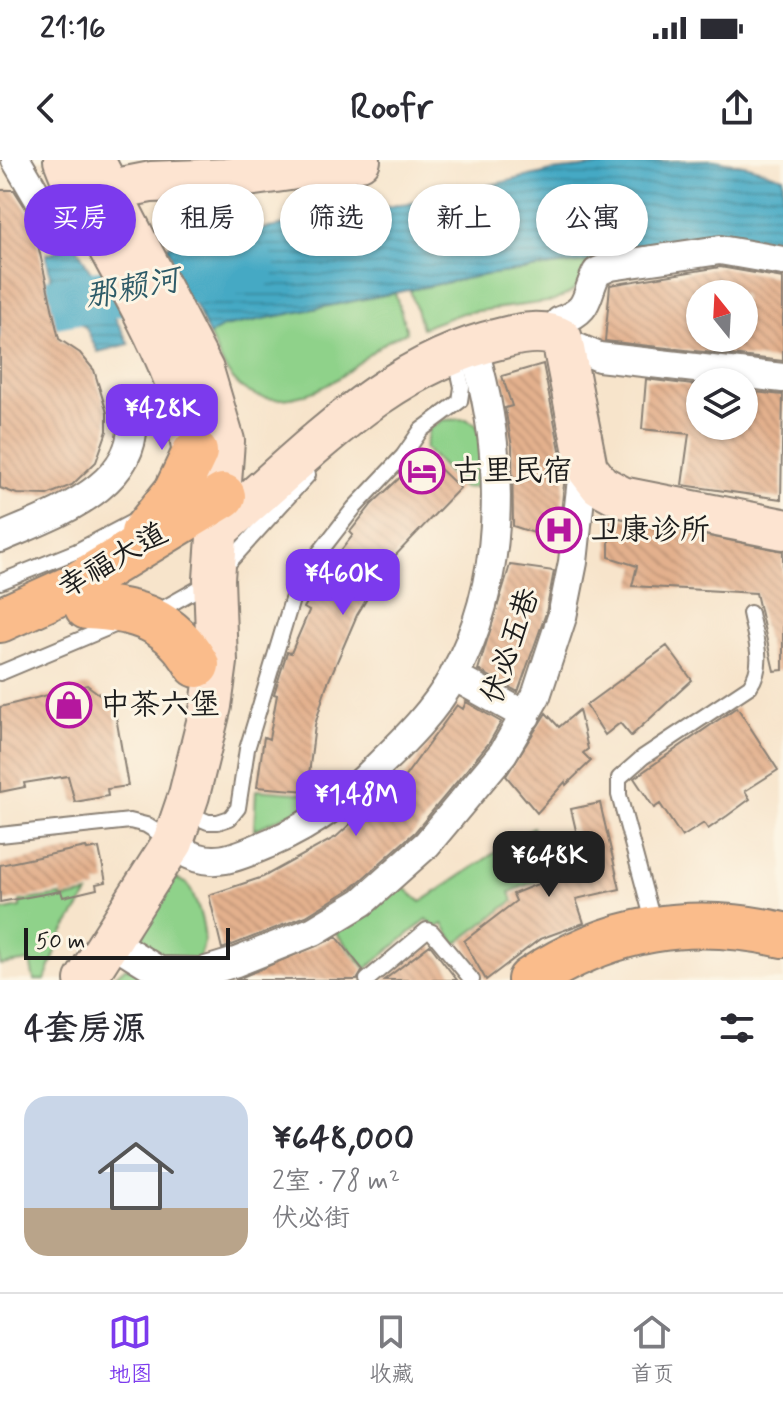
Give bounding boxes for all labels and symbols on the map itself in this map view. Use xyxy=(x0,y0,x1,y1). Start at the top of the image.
water label: 那赖河 xyxy=(81,258,188,319)
north arrow xyxy=(686,280,758,352)
pin: ¥428K xyxy=(106,384,218,452)
hotel icon: 古里民宿 xyxy=(398,447,446,495)
place label: 古里民宿 xyxy=(453,452,573,491)
hospital icon: 卫康诊所 xyxy=(535,506,583,554)
place label: 卫康诊所 xyxy=(590,511,710,550)
street label: 幸福大道 xyxy=(51,514,175,608)
pin: ¥460K xyxy=(287,549,399,617)
street label: 伏必五巷 xyxy=(473,583,549,709)
shop icon: 中茶六堡 xyxy=(45,681,93,729)
place label: 中茶六堡 xyxy=(100,686,220,725)
pin: ¥1.48M xyxy=(291,770,421,838)
pin: ¥648K xyxy=(493,831,605,899)
scale bar xyxy=(24,924,230,960)

